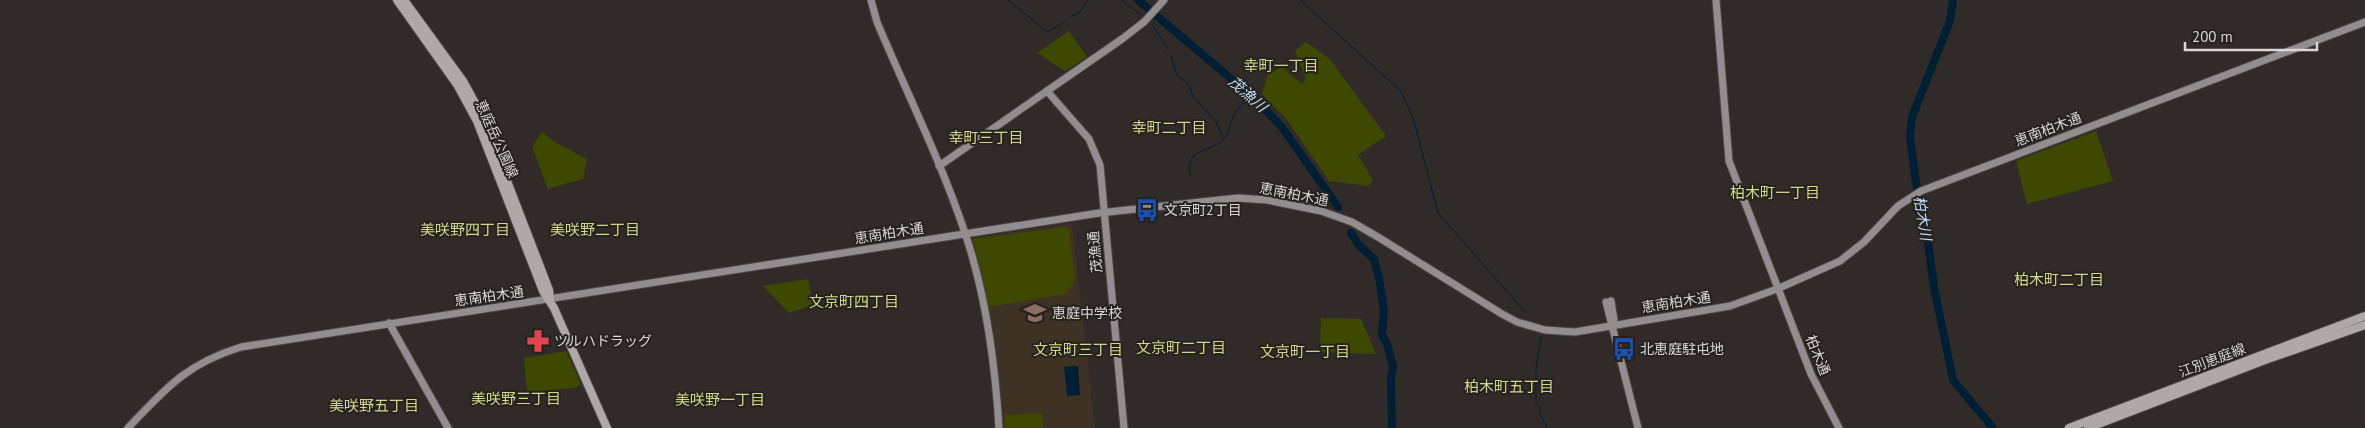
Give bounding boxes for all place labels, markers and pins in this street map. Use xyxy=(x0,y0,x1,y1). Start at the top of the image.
bus stop icon: 文京町2丁目 xyxy=(1134,197,1160,223)
place label: 文京町2丁目 xyxy=(1164,201,1242,219)
school or university icon: 恵庭中学校 xyxy=(1022,300,1048,326)
place label: 恵庭中学校 xyxy=(1052,304,1122,322)
pharmacy icon: ツルハドラッグ xyxy=(525,328,551,354)
place label: ツルハドラッグ xyxy=(554,332,652,350)
bus stop icon: 北恵庭駐屯地 xyxy=(1611,336,1637,362)
place label: 北恵庭駐屯地 xyxy=(1640,340,1724,358)

